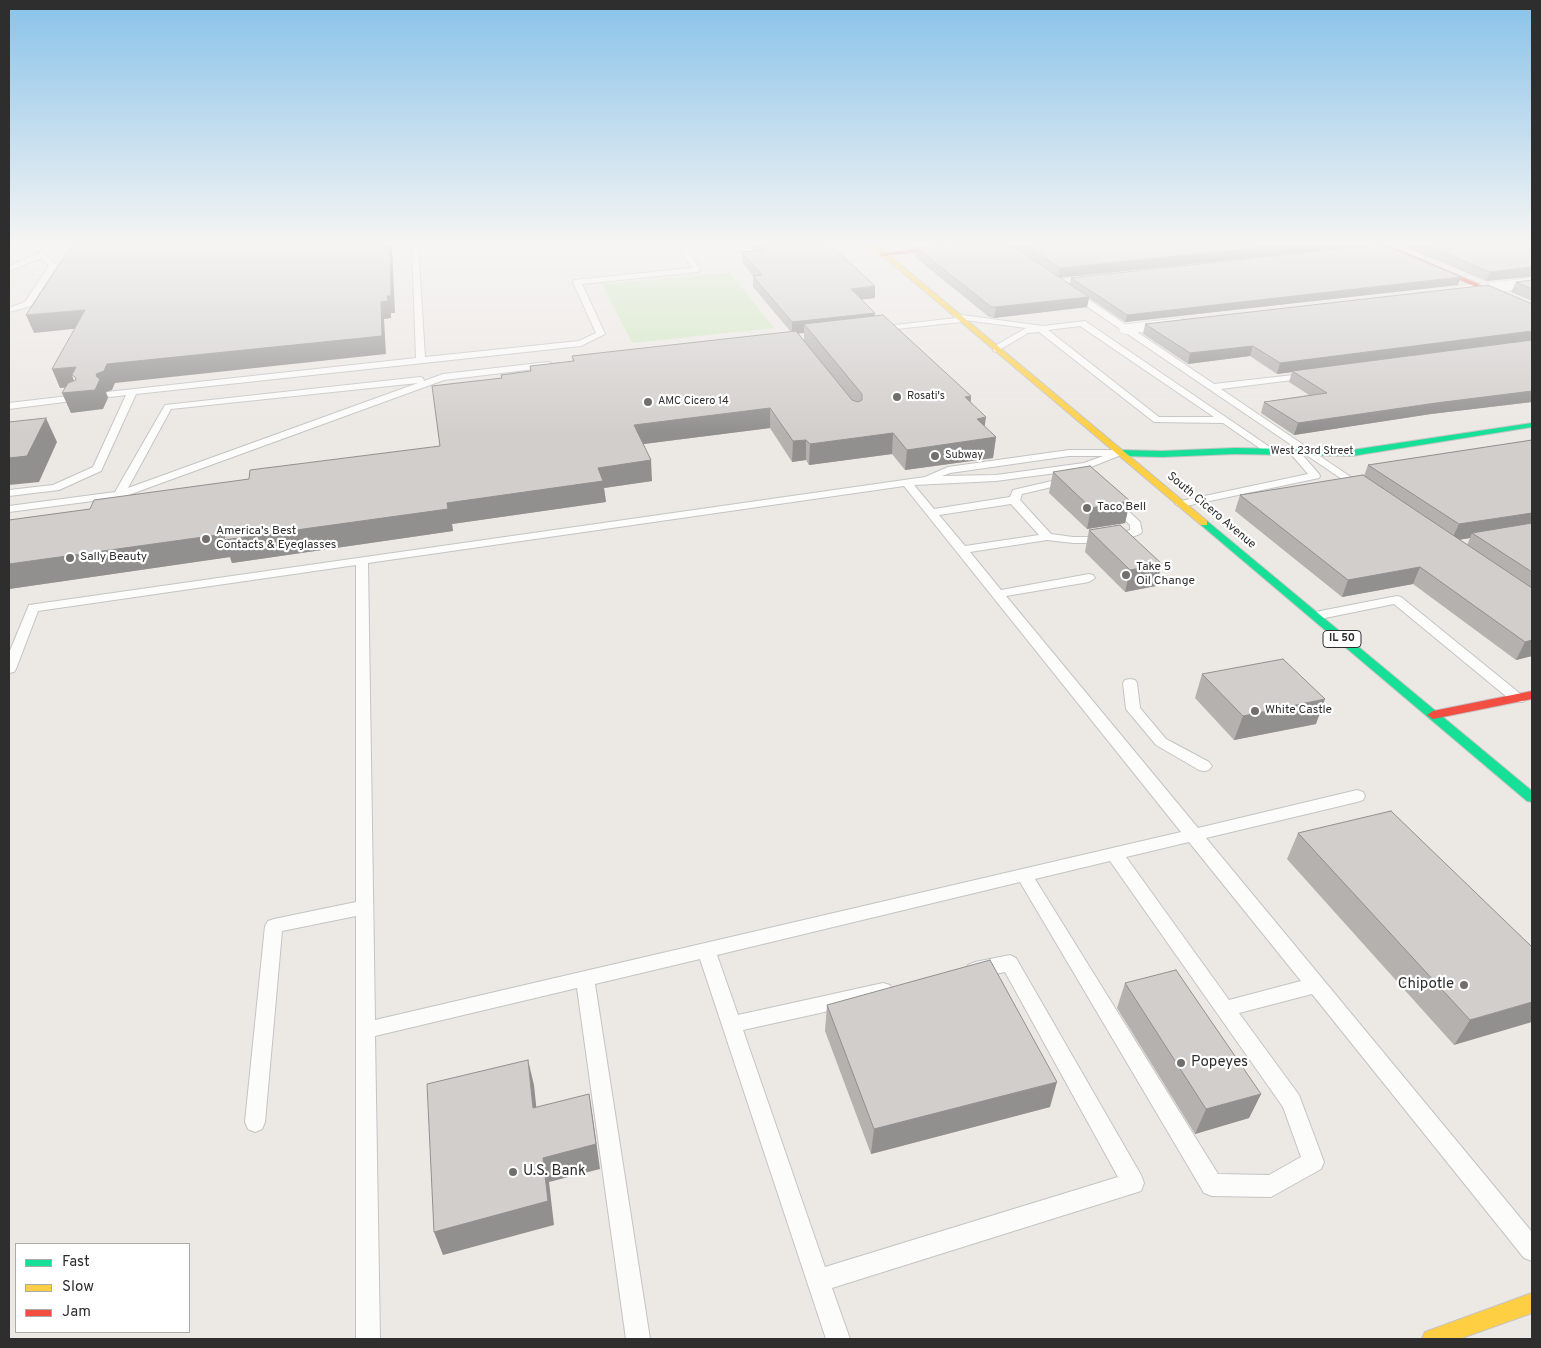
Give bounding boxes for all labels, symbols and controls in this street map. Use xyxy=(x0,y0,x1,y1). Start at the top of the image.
place label: Rosati's xyxy=(907,390,945,404)
marker: Rosati's xyxy=(891,391,903,403)
place label: AMC Cicero 14 xyxy=(658,395,729,409)
marker: AMC Cicero 14 xyxy=(642,396,654,408)
street label: West 23rd Street xyxy=(1270,445,1354,459)
place label: Subway xyxy=(945,449,983,463)
marker: Subway xyxy=(929,450,941,462)
street label: South Cicero Avenue xyxy=(1164,470,1258,552)
place label: Taco Bell xyxy=(1097,501,1146,515)
marker: Taco Bell xyxy=(1081,502,1093,514)
place label: America's Best Contacts & Eyeglasses xyxy=(216,525,336,553)
marker: America's Best Contacts & Eyeglasses xyxy=(200,533,212,545)
place label: Sally Beauty xyxy=(80,551,147,565)
marker: Sally Beauty xyxy=(64,552,76,564)
place label: Take 5 Oil Change xyxy=(1136,561,1195,589)
marker: Take 5 Oil Change xyxy=(1120,569,1132,581)
road number: IL 50 xyxy=(1323,630,1361,648)
place label: White Castle xyxy=(1265,704,1332,718)
marker: White Castle xyxy=(1249,705,1261,717)
place label: Chipotle xyxy=(1398,976,1454,994)
marker: Chipotle xyxy=(1458,979,1470,991)
place label: Popeyes xyxy=(1191,1054,1248,1072)
marker: Popeyes xyxy=(1175,1057,1187,1069)
place label: U.S. Bank xyxy=(523,1163,586,1181)
marker: U.S. Bank xyxy=(507,1166,519,1178)
legend xyxy=(15,1243,190,1333)
text: Fast xyxy=(62,1253,90,1272)
text: Slow xyxy=(62,1278,94,1297)
text: Jam xyxy=(62,1303,91,1322)

